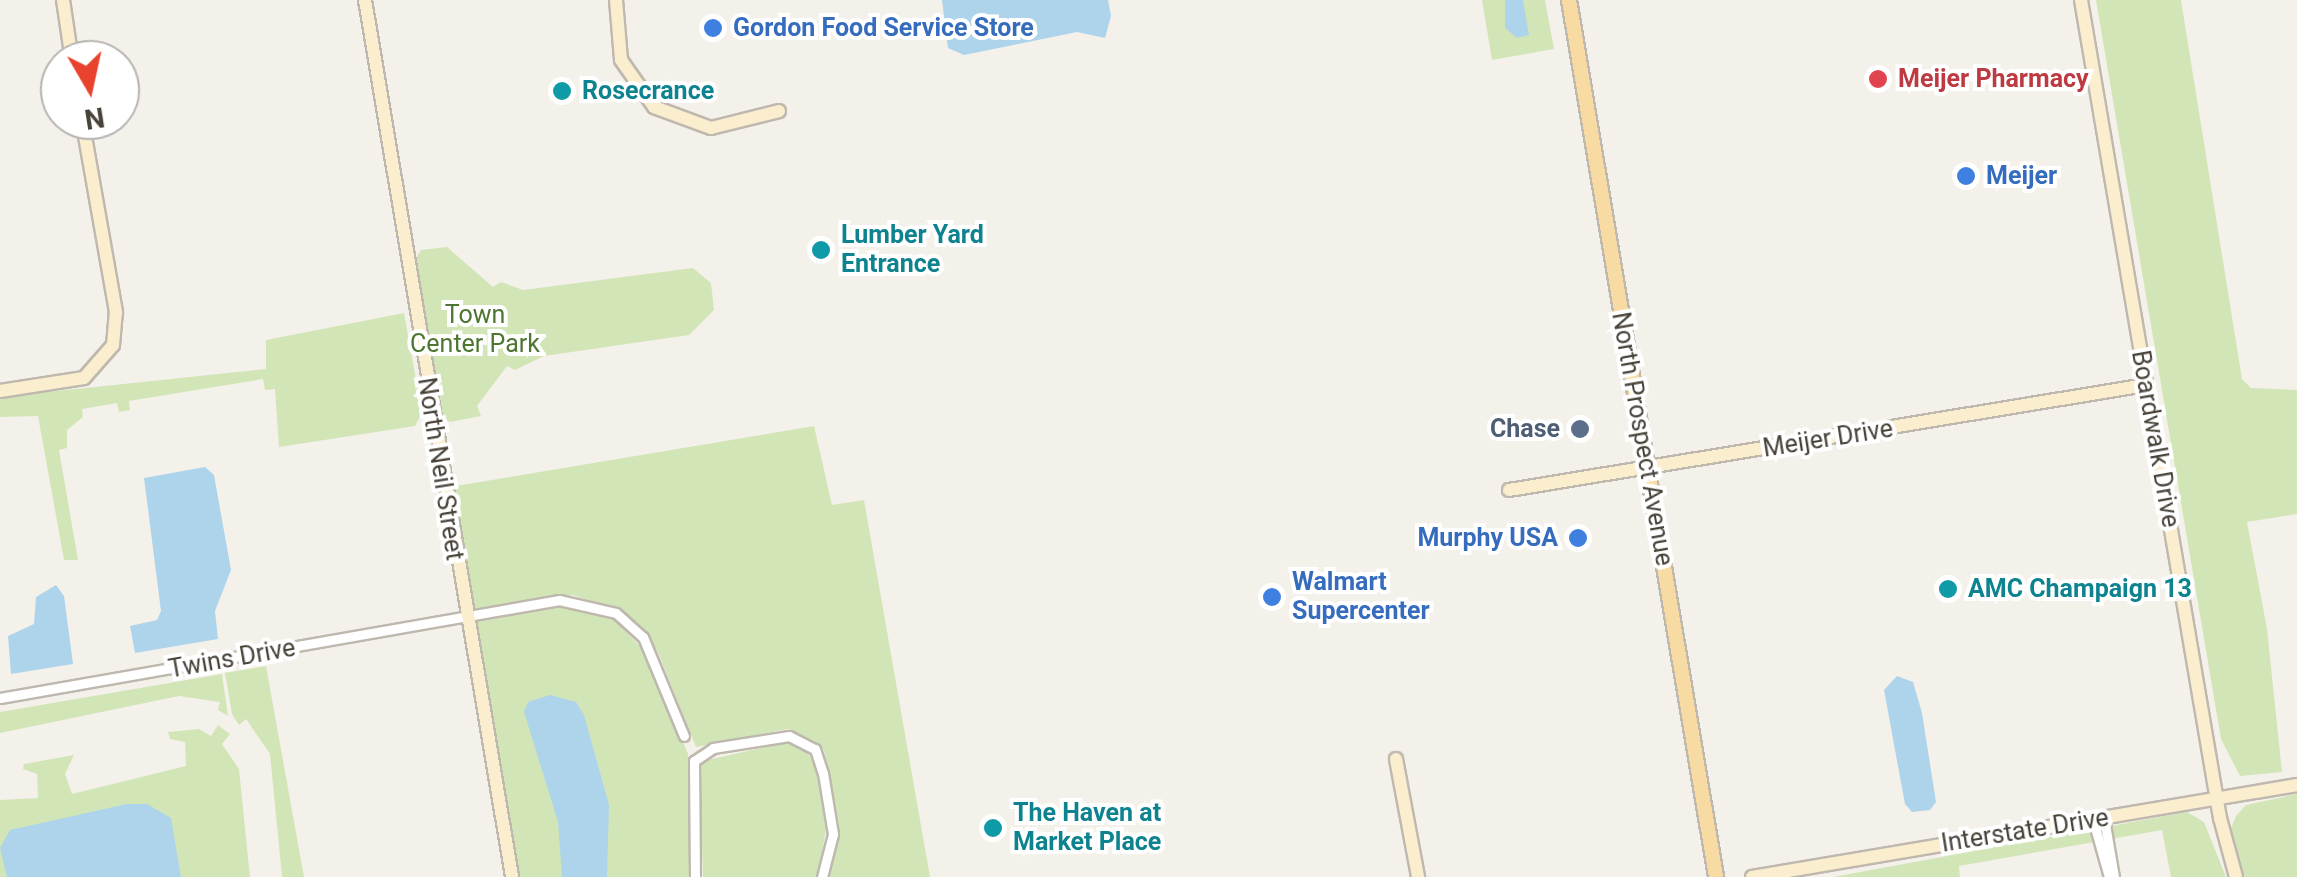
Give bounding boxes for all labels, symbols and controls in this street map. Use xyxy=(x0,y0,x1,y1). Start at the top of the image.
place label: Gordon Food Service Store xyxy=(733,13,1034,43)
marker: Gordon Food Service Store xyxy=(702,17,724,39)
north arrow xyxy=(40,40,140,140)
place label: Meijer Pharmacy xyxy=(1898,64,2089,94)
marker: Meijer Pharmacy xyxy=(1867,68,1889,90)
place label: Rosecrance xyxy=(582,76,714,106)
marker: Rosecrance xyxy=(551,80,573,102)
text: N xyxy=(82,100,107,136)
place label: Meijer xyxy=(1986,161,2057,191)
marker: Meijer xyxy=(1955,165,1977,187)
place label: Lumber Yard Entrance xyxy=(841,221,984,280)
marker: Lumber Yard Entrance xyxy=(810,239,832,261)
park label: Town Center Park xyxy=(410,301,540,360)
street label: North Prospect Avenue xyxy=(1605,310,1679,568)
street label: Boardwalk Drive xyxy=(2125,348,2185,530)
street label: North Neil Street xyxy=(411,375,469,563)
place label: Chase xyxy=(1490,414,1560,444)
street label: Meijer Drive xyxy=(1761,414,1895,464)
marker: Chase xyxy=(1569,418,1591,440)
place label: Murphy USA xyxy=(1417,523,1558,553)
marker: Murphy USA xyxy=(1567,527,1589,549)
place label: Walmart Supercenter xyxy=(1292,568,1430,627)
place label: AMC Champaign 13 xyxy=(1968,574,2192,604)
marker: AMC Champaign 13 xyxy=(1937,578,1959,600)
marker: Walmart Supercenter xyxy=(1261,586,1283,608)
street label: Twins Drive xyxy=(166,633,298,685)
place label: The Haven at Market Place xyxy=(1013,799,1161,858)
street label: Interstate Drive xyxy=(1939,803,2111,859)
marker: The Haven at Market Place xyxy=(982,817,1004,839)

